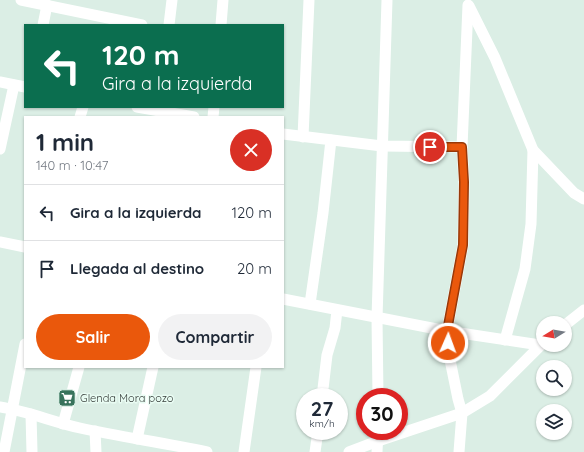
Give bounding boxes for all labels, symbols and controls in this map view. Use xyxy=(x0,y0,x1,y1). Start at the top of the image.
text: 120 m xyxy=(102,37,180,72)
icon: left xyxy=(36,40,88,92)
text: Gira a la izquierda xyxy=(102,72,253,95)
text: 1 min xyxy=(36,127,94,157)
button: close xyxy=(230,129,272,171)
pin xyxy=(413,130,447,164)
icon: arrive xyxy=(419,136,441,158)
text: 140 m · 10:47 xyxy=(36,157,108,173)
icon: left xyxy=(36,202,58,224)
text: Gira a la izquierda xyxy=(70,203,202,222)
text: 120 m xyxy=(231,203,272,222)
icon: arrive xyxy=(36,258,58,280)
text: Llegada al destino xyxy=(70,259,204,278)
text: 20 m xyxy=(237,259,272,278)
button: Salir xyxy=(36,314,150,360)
button: Compartir xyxy=(158,314,272,360)
north arrow xyxy=(536,316,572,352)
map controls xyxy=(536,316,572,440)
position arrow xyxy=(427,322,469,364)
button: search xyxy=(536,360,572,396)
supermarket icon: Glenda Mora pozo xyxy=(57,388,77,408)
speed limit sign: 30 xyxy=(356,388,408,440)
place label: Glenda Mora pozo xyxy=(80,391,174,405)
text: 27 xyxy=(311,396,333,421)
button: layers xyxy=(536,404,572,440)
text: km/h xyxy=(309,417,335,430)

